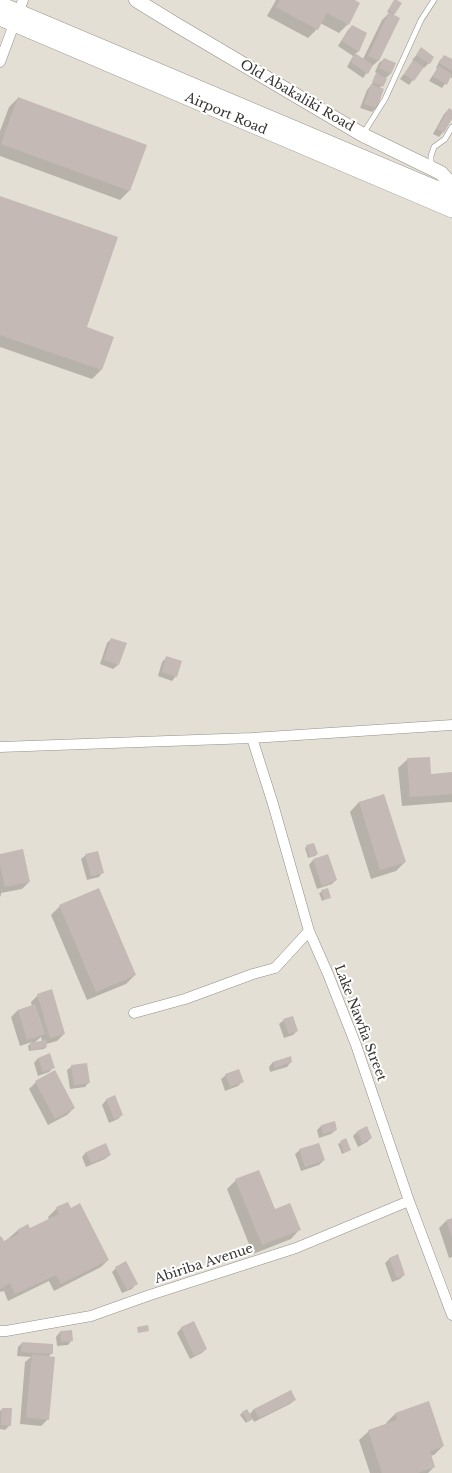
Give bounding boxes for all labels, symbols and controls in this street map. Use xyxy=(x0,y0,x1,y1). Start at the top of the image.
street label: Old Abakaliki Road xyxy=(237,57,357,135)
street label: Airport Road xyxy=(183,90,269,138)
street label: Lake Nawfia Street xyxy=(331,963,389,1083)
street label: Abiriba Avenue xyxy=(153,1241,255,1287)

